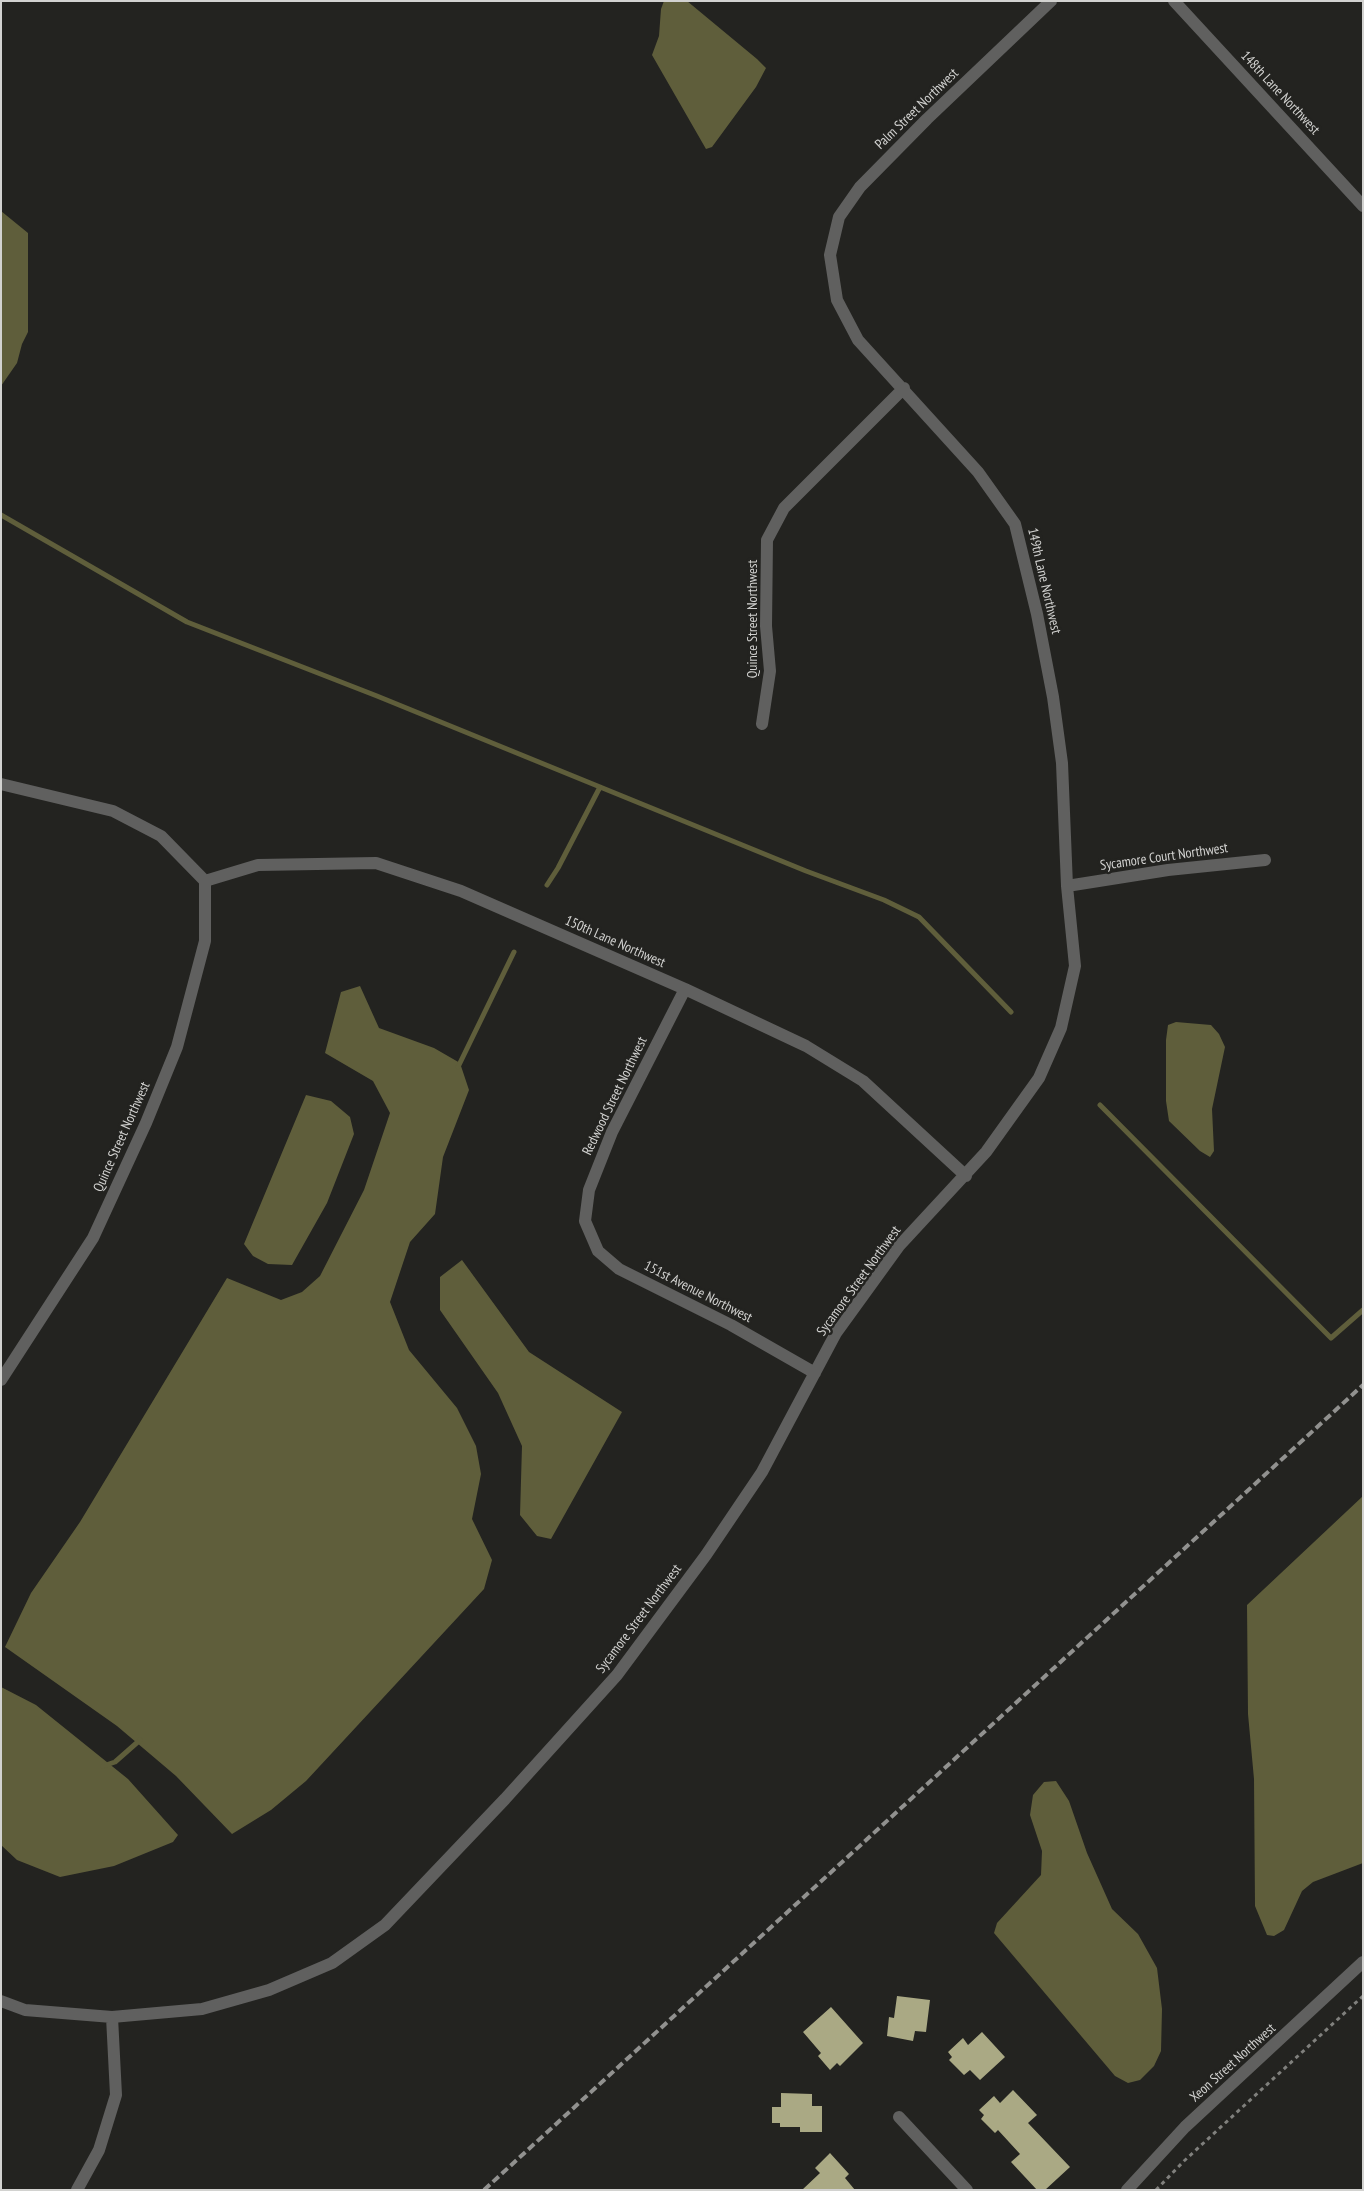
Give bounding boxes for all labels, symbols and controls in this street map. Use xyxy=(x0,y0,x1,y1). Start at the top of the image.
street label: 148th Lane Northwest xyxy=(1237,48,1323,138)
street label: Palm Street Northwest xyxy=(872,65,962,153)
street label: 149th Lane Northwest xyxy=(1024,526,1064,636)
street label: Quince Street Northwest xyxy=(745,560,761,678)
street label: Sycamore Court Northwest xyxy=(1099,840,1229,874)
street label: 150th Lane Northwest xyxy=(562,912,668,972)
street label: Redwood Street Northwest xyxy=(579,1034,651,1158)
street label: Quince Street Northwest xyxy=(90,1079,154,1195)
street label: Sycamore Street Northwest xyxy=(813,1223,905,1339)
street label: 151st Avenue Northwest xyxy=(641,1257,755,1327)
street label: Sycamore Street Northwest xyxy=(593,1561,685,1677)
street label: Xeon Street Northwest xyxy=(1187,2020,1279,2106)

